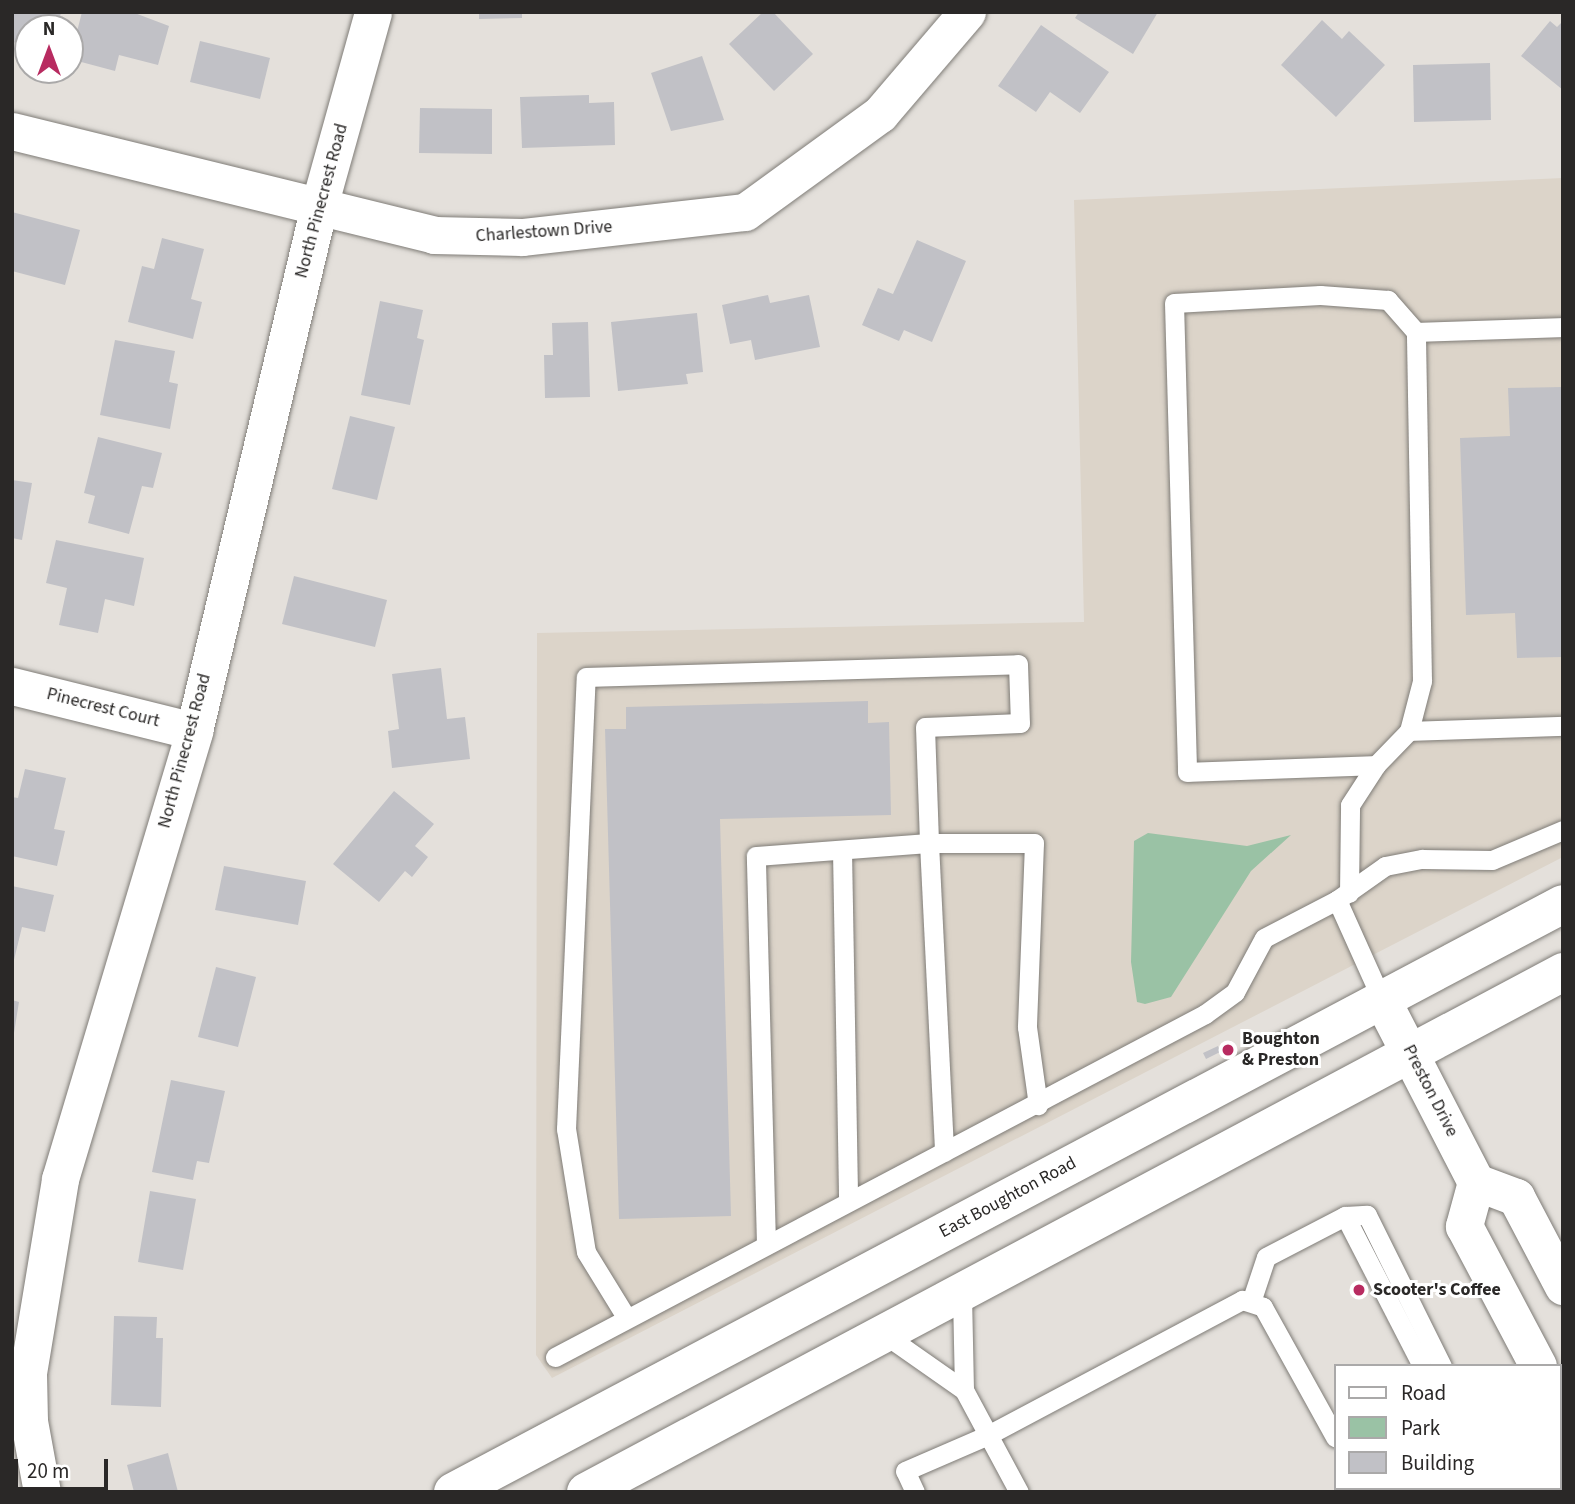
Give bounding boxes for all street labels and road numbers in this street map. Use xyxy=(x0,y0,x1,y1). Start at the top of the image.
street label: North Pinecrest Road xyxy=(291,121,353,281)
street label: Charlestown Drive xyxy=(475,216,613,248)
street label: North Pinecrest Road xyxy=(154,671,216,831)
street label: Pinecrest Court xyxy=(44,684,162,732)
street label: Preston Drive xyxy=(1398,1041,1462,1141)
street label: East Boughton Road xyxy=(936,1153,1080,1243)

